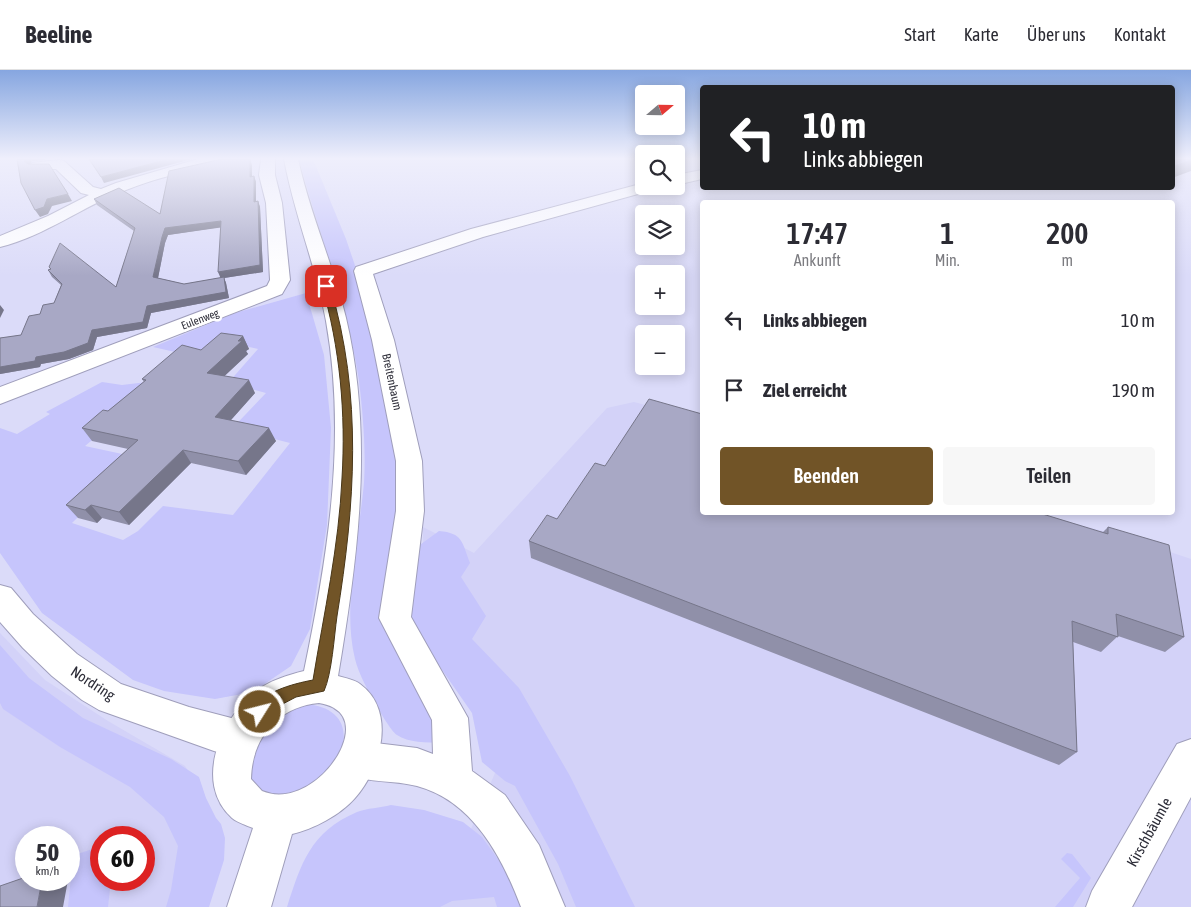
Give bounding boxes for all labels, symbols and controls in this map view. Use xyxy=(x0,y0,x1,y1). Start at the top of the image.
text: Beeline xyxy=(25,21,92,48)
text: Start xyxy=(904,24,936,45)
text: Karte xyxy=(964,24,999,45)
text: Über uns xyxy=(1027,24,1086,45)
text: Kontakt xyxy=(1114,24,1166,45)
north arrow xyxy=(635,85,685,135)
map controls xyxy=(635,85,685,375)
icon: left xyxy=(720,105,785,170)
text: 10 m xyxy=(803,105,866,145)
button: search xyxy=(635,145,685,195)
text: Links abbiegen xyxy=(803,146,924,172)
button: layers xyxy=(635,205,685,255)
text: 17:47 xyxy=(786,216,848,250)
text: 1 xyxy=(940,216,954,250)
text: 200 xyxy=(1046,216,1088,250)
text: Ankunft xyxy=(794,251,841,269)
text: Min. xyxy=(935,251,960,269)
text: m xyxy=(1062,251,1073,269)
pin xyxy=(305,265,347,307)
button: + xyxy=(635,265,685,315)
icon: arrive xyxy=(312,272,340,300)
street label: Eulenweg xyxy=(179,306,221,332)
icon: left xyxy=(720,306,748,334)
text: Links abbiegen xyxy=(763,309,867,331)
text: 10 m xyxy=(1121,309,1155,331)
button: − xyxy=(635,325,685,375)
street label: Breitenbaum xyxy=(379,352,405,412)
icon: arrive xyxy=(720,376,748,404)
text: Ziel erreicht xyxy=(763,379,847,401)
text: 190 m xyxy=(1112,379,1155,401)
button: Beenden xyxy=(720,447,933,505)
button: Teilen xyxy=(943,447,1155,505)
street label: Nordring xyxy=(68,663,119,704)
position arrow xyxy=(233,685,285,737)
street label: Kirschbäumle xyxy=(1123,794,1175,869)
speed limit sign: 60 xyxy=(90,826,155,891)
text: 50 xyxy=(36,838,59,866)
text: km/h xyxy=(36,864,59,878)

